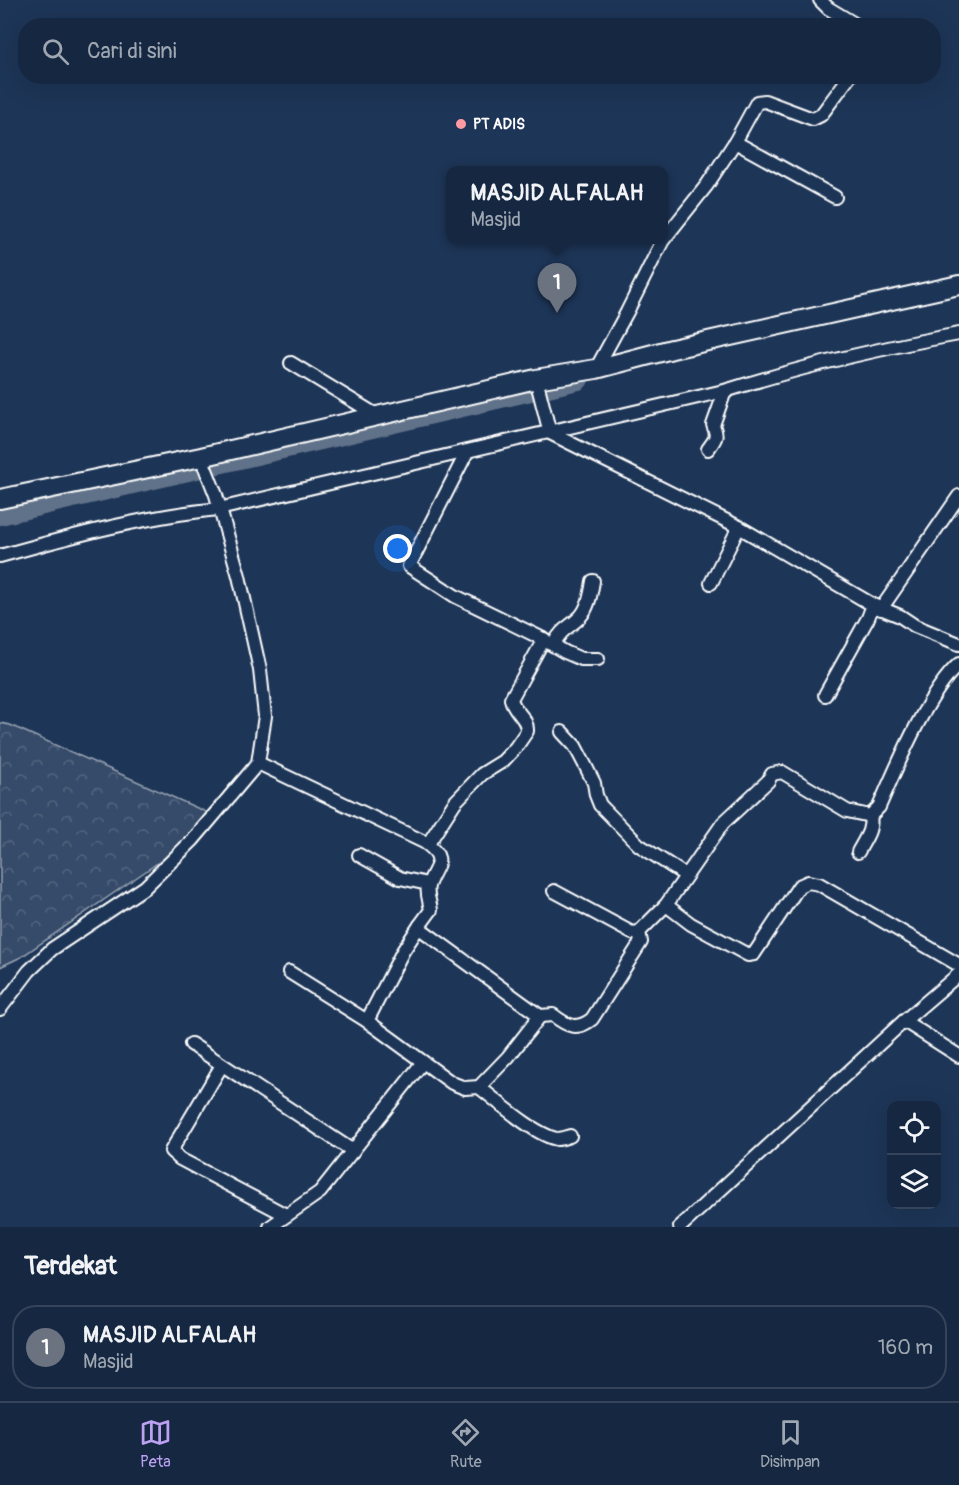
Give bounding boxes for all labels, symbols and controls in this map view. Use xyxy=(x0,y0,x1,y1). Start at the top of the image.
search box xyxy=(18,18,941,84)
icon: search xyxy=(39,35,72,68)
text: Cari di sini xyxy=(87,37,177,65)
place label: PT ADIS xyxy=(473,115,525,134)
marker: PT ADIS xyxy=(454,117,468,131)
popup xyxy=(446,166,668,244)
text: MASJID ALFALAH xyxy=(470,179,644,207)
text: Masjid xyxy=(470,207,521,232)
pin: 1 xyxy=(538,264,576,313)
your location xyxy=(383,534,412,563)
map controls xyxy=(887,1101,941,1209)
button: locate xyxy=(887,1101,941,1155)
button: layers xyxy=(887,1155,941,1209)
text: Terdekat xyxy=(24,1250,117,1282)
text: MASJID ALFALAH xyxy=(83,1321,256,1349)
text: 1 xyxy=(42,1335,49,1360)
text: 160 m xyxy=(878,1335,933,1360)
text: Masjid xyxy=(83,1349,134,1374)
tab: Peta xyxy=(139,1416,172,1472)
tab: Rute xyxy=(449,1416,482,1472)
tab: Disimpan xyxy=(760,1416,820,1472)

